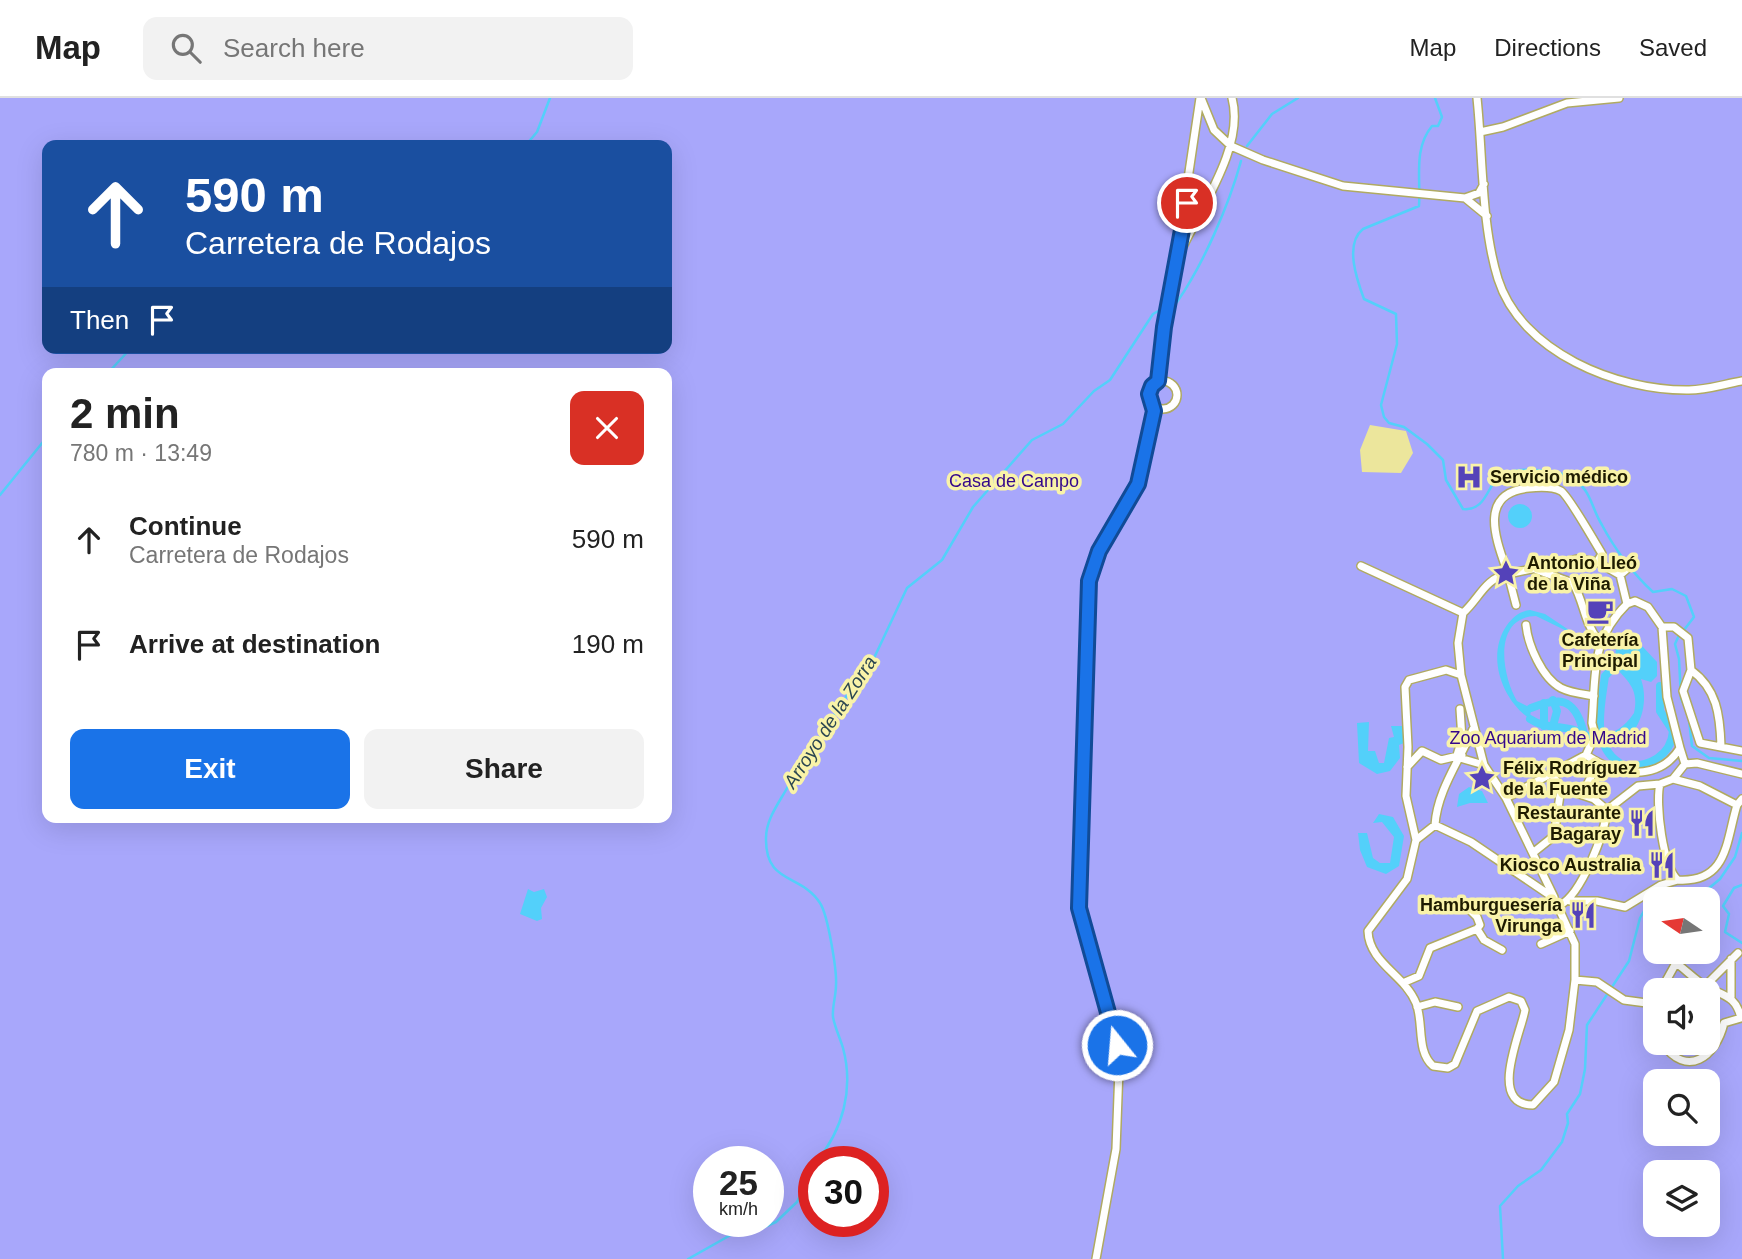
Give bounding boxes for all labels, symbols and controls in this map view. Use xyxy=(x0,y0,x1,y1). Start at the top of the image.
search box xyxy=(143,17,633,80)
text: Map xyxy=(35,29,101,66)
icon: search xyxy=(167,29,205,67)
text: Search here xyxy=(223,33,365,63)
text: Map xyxy=(1410,34,1456,61)
text: Directions xyxy=(1494,34,1601,61)
text: Saved xyxy=(1639,34,1707,61)
icon: ahead xyxy=(70,168,161,259)
text: 590 m xyxy=(185,168,324,222)
pin xyxy=(1157,173,1217,233)
icon: arrive xyxy=(1168,184,1206,222)
text: Carretera de Rodajos xyxy=(185,225,491,261)
icon: arrive xyxy=(143,301,181,339)
text: Then xyxy=(70,305,129,335)
text: 2 min xyxy=(70,390,180,437)
button: close xyxy=(570,391,644,465)
text: 780 m · 13:49 xyxy=(70,440,212,466)
hospital icon: Servicio médico xyxy=(1454,462,1484,492)
place label: Servicio médico xyxy=(1490,467,1628,487)
park label: Casa de Campo xyxy=(949,471,1079,491)
text: Continue xyxy=(129,511,242,541)
icon: ahead xyxy=(70,521,108,559)
text: 590 m xyxy=(572,524,644,554)
text: Carretera de Rodajos xyxy=(129,542,349,568)
place label: Antonio Lleó de la Viña xyxy=(1527,553,1637,594)
place icon: Antonio Lleó de la Viña xyxy=(1491,558,1521,588)
cafe icon: Cafetería Principal xyxy=(1585,596,1615,626)
icon: arrive xyxy=(70,626,108,664)
text: Arrive at destination xyxy=(129,629,380,659)
text: 190 m xyxy=(572,629,644,659)
place label: Cafetería Principal xyxy=(1561,630,1640,671)
water label: Arroyo de la Zorra xyxy=(779,652,881,793)
park label: Zoo Aquarium de Madrid xyxy=(1449,728,1647,748)
button: Exit xyxy=(70,729,350,809)
button: Share xyxy=(364,729,644,809)
place label: Félix Rodríguez de la Fuente xyxy=(1503,758,1637,799)
place icon: Félix Rodríguez de la Fuente xyxy=(1467,763,1497,793)
place label: Restaurante Bagaray xyxy=(1517,803,1621,844)
restaurant icon: Restaurante Bagaray xyxy=(1627,808,1657,838)
restaurant icon: Kiosco Australia xyxy=(1647,850,1677,880)
place label: Kiosco Australia xyxy=(1500,855,1642,875)
north arrow xyxy=(1643,887,1720,964)
map controls xyxy=(1643,887,1720,1237)
place label: Hamburguesería Virunga xyxy=(1420,895,1563,936)
restaurant icon: Hamburguesería Virunga xyxy=(1568,900,1598,930)
button: sound xyxy=(1643,978,1720,1055)
position arrow xyxy=(1080,1008,1154,1082)
button: search xyxy=(1643,1069,1720,1146)
speed limit sign: 30 xyxy=(798,1146,889,1237)
button: layers xyxy=(1643,1160,1720,1237)
text: 25 xyxy=(719,1163,758,1202)
text: km/h xyxy=(719,1199,758,1219)

